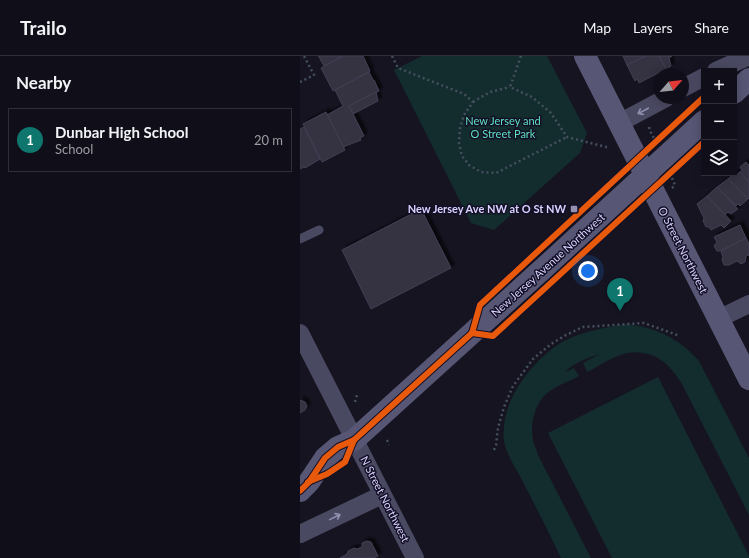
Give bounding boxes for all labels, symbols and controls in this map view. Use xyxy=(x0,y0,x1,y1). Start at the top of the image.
text: Trailo xyxy=(20,16,67,39)
text: Map xyxy=(583,19,611,36)
text: Layers xyxy=(633,19,673,36)
text: Share xyxy=(695,19,729,36)
north arrow xyxy=(653,68,689,104)
map controls xyxy=(701,68,737,176)
button: + xyxy=(701,68,737,104)
text: Nearby xyxy=(16,72,71,93)
button: − xyxy=(701,104,737,140)
one-way arrow xyxy=(637,107,649,115)
park label: New Jersey and O Street Park xyxy=(465,114,541,140)
text: Dunbar High School xyxy=(55,123,188,141)
text: 1 xyxy=(26,132,34,148)
text: 20 m xyxy=(254,132,283,148)
button: layers xyxy=(701,140,737,176)
text: School xyxy=(55,141,93,157)
place label: New Jersey Ave NW at O St NW xyxy=(408,202,566,215)
marker: New Jersey Ave NW at O St NW xyxy=(569,204,579,214)
street label: O Street Northwest xyxy=(656,204,711,295)
street label: New Jersey Avenue Northwest xyxy=(488,210,607,319)
your location xyxy=(578,261,598,281)
pin: 1 xyxy=(607,278,633,311)
street label: N Street Northwest xyxy=(358,454,413,544)
one-way arrow xyxy=(329,513,341,520)

